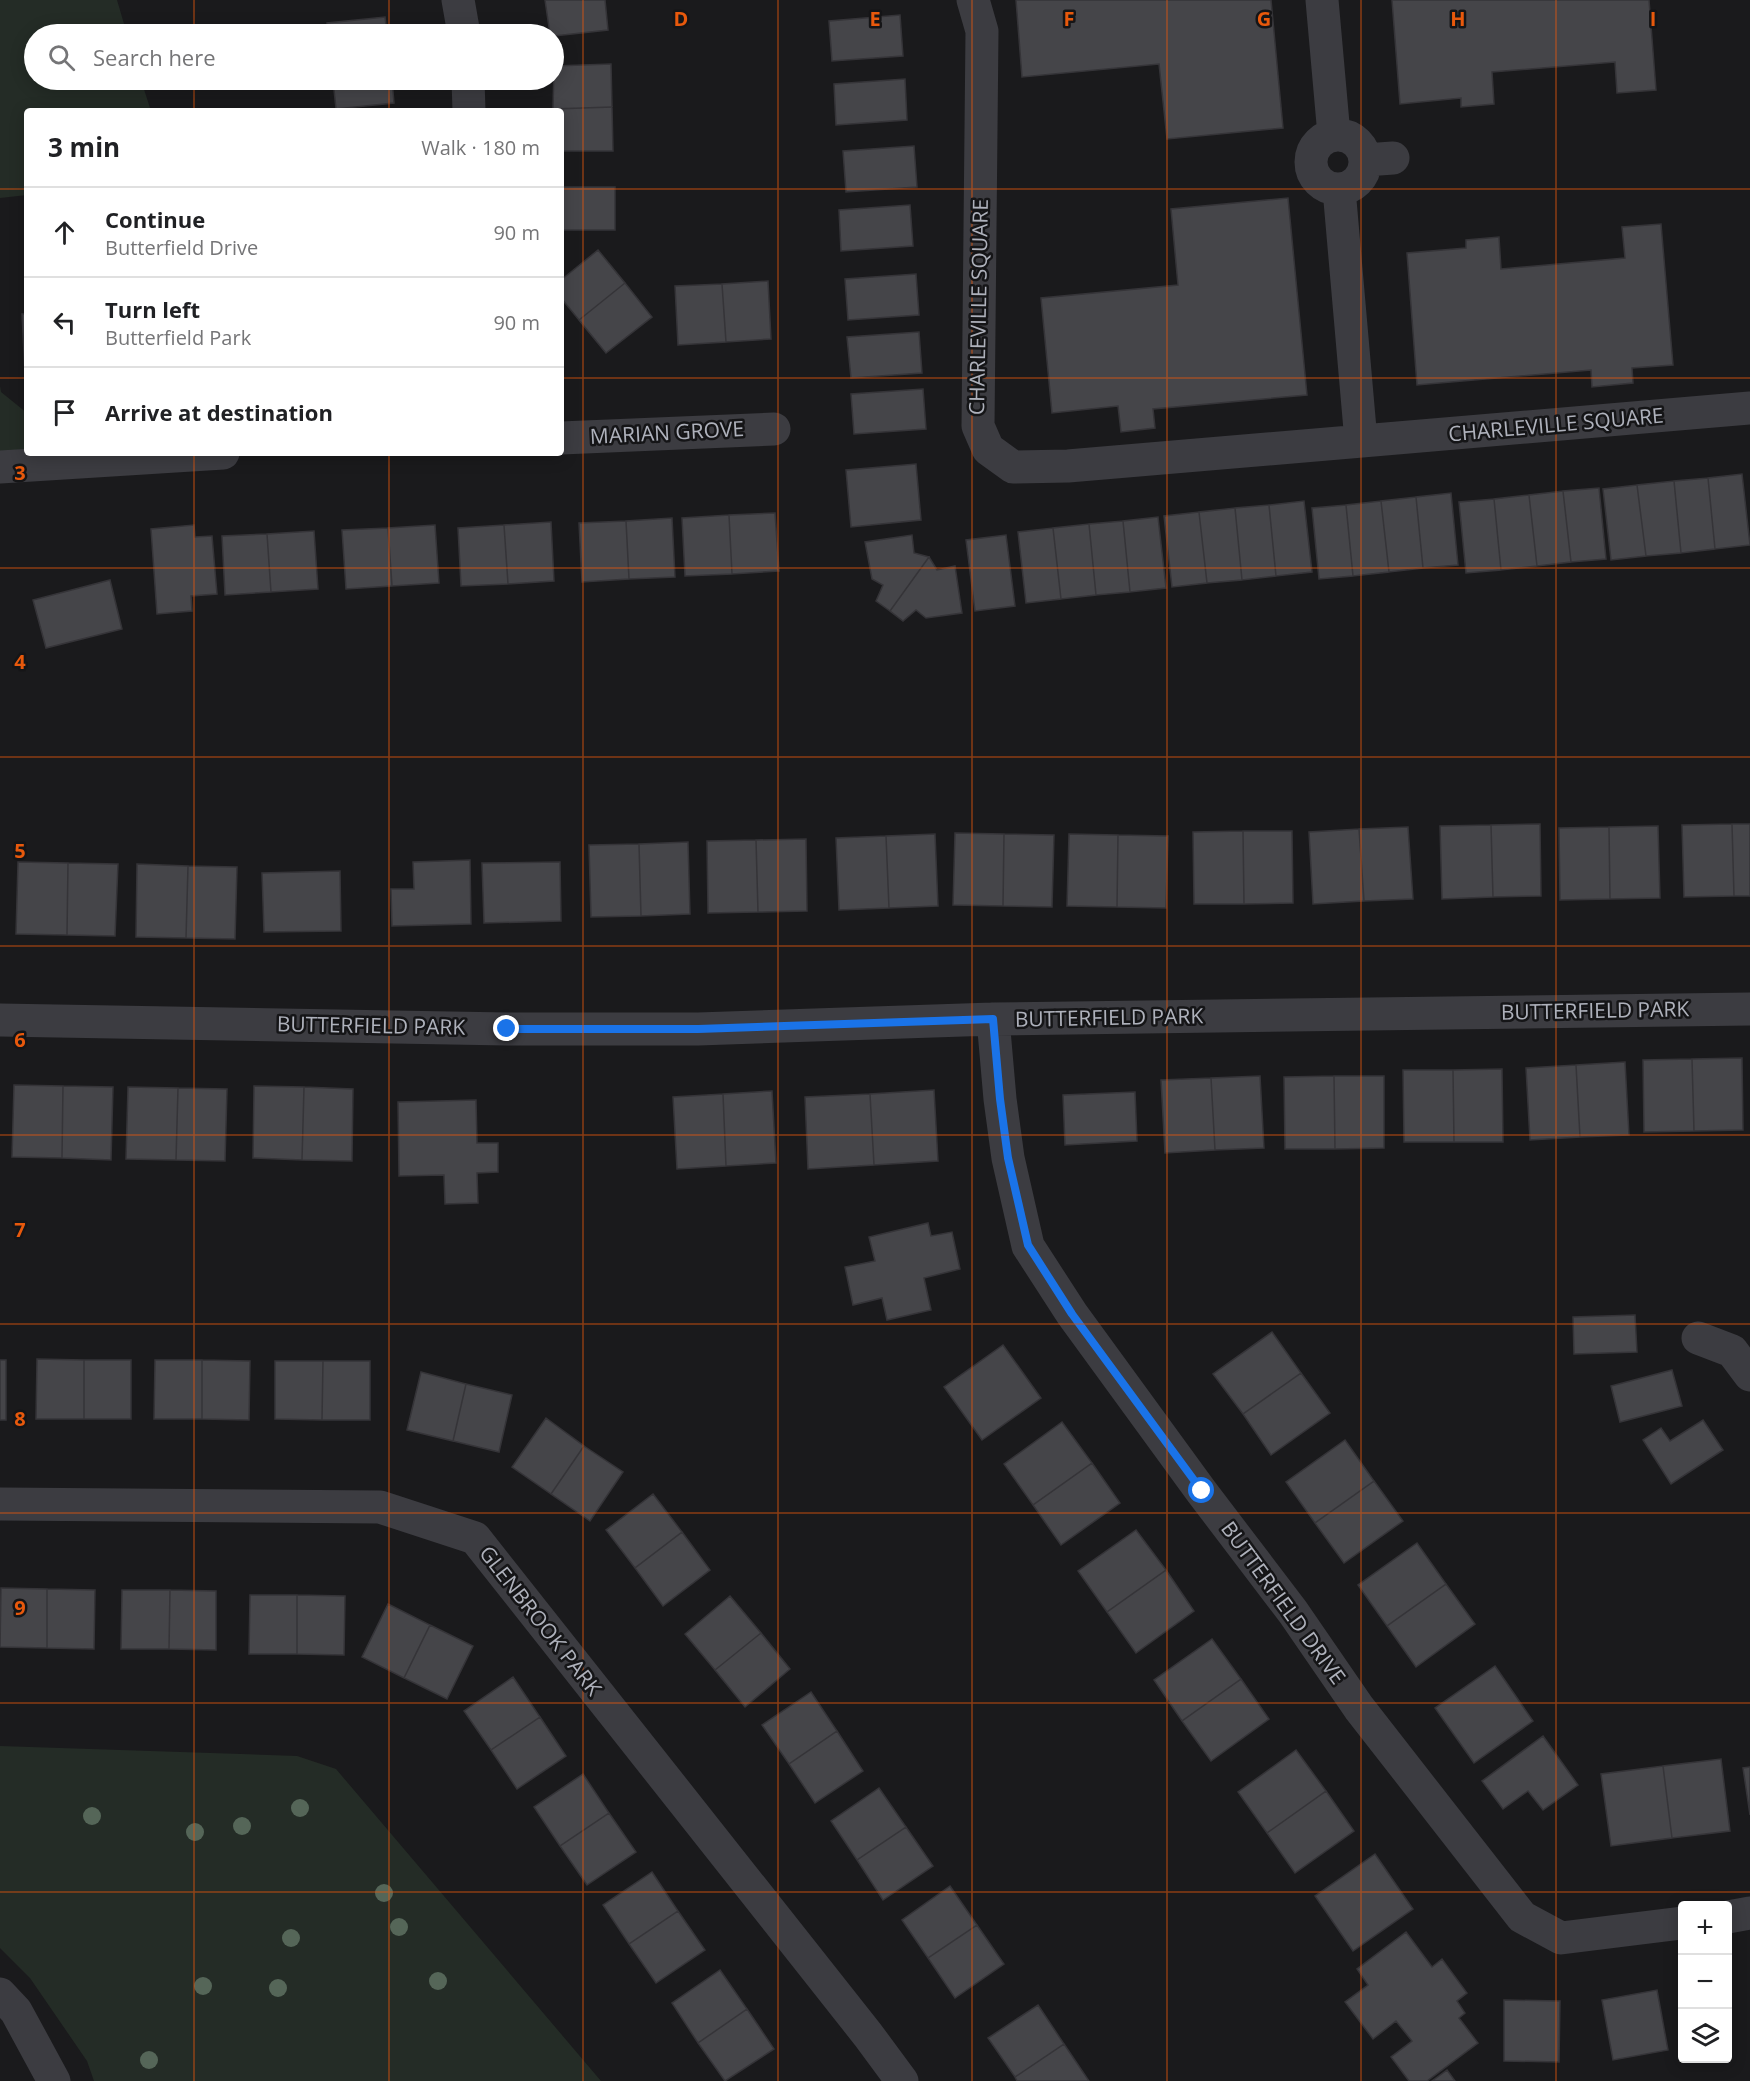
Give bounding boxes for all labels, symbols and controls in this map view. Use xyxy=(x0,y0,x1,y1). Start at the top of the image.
text: D xyxy=(674,5,688,32)
text: E xyxy=(869,5,881,32)
text: F xyxy=(1064,5,1074,32)
text: G xyxy=(1257,5,1271,32)
text: H xyxy=(1450,5,1466,32)
text: I xyxy=(1650,5,1656,32)
search box xyxy=(24,24,564,90)
icon: search xyxy=(45,41,78,74)
text: Search here xyxy=(93,42,216,72)
text: 3 min xyxy=(48,129,120,165)
text: Walk · 180 m xyxy=(421,134,540,161)
street label: CHARLEVILLE SQUARE xyxy=(962,199,994,415)
text: Continue xyxy=(105,204,205,234)
icon: ahead xyxy=(48,216,81,249)
text: 90 m xyxy=(493,219,540,246)
text: Butterfield Drive xyxy=(105,234,258,261)
text: Turn left xyxy=(105,294,200,324)
icon: left xyxy=(48,306,81,339)
text: 90 m xyxy=(493,309,540,336)
text: Butterfield Park xyxy=(105,324,251,351)
icon: arrive xyxy=(48,396,81,429)
text: Arrive at destination xyxy=(105,397,333,427)
street label: CHARLEVILLE SQUARE xyxy=(1447,401,1665,447)
street label: MARIAN GROVE xyxy=(589,414,745,450)
text: 3 xyxy=(14,459,26,486)
text: 4 xyxy=(14,648,26,675)
text: 5 xyxy=(14,837,26,864)
street label: BUTTERFIELD PARK xyxy=(1501,994,1690,1026)
street label: BUTTERFIELD PARK xyxy=(1015,1001,1204,1033)
street label: BUTTERFIELD PARK xyxy=(277,1009,466,1041)
route end xyxy=(493,1015,519,1041)
text: 6 xyxy=(14,1026,26,1053)
text: 7 xyxy=(14,1216,26,1243)
text: 8 xyxy=(14,1405,26,1432)
route start xyxy=(1188,1477,1214,1503)
street label: BUTTERFIELD DRIVE xyxy=(1215,1515,1352,1689)
street label: GLENBROOK PARK xyxy=(473,1540,608,1701)
text: 9 xyxy=(14,1594,26,1621)
map controls xyxy=(1678,1901,1732,2063)
button: + xyxy=(1678,1901,1732,1955)
button: − xyxy=(1678,1955,1732,2009)
button: layers xyxy=(1678,2009,1732,2063)

